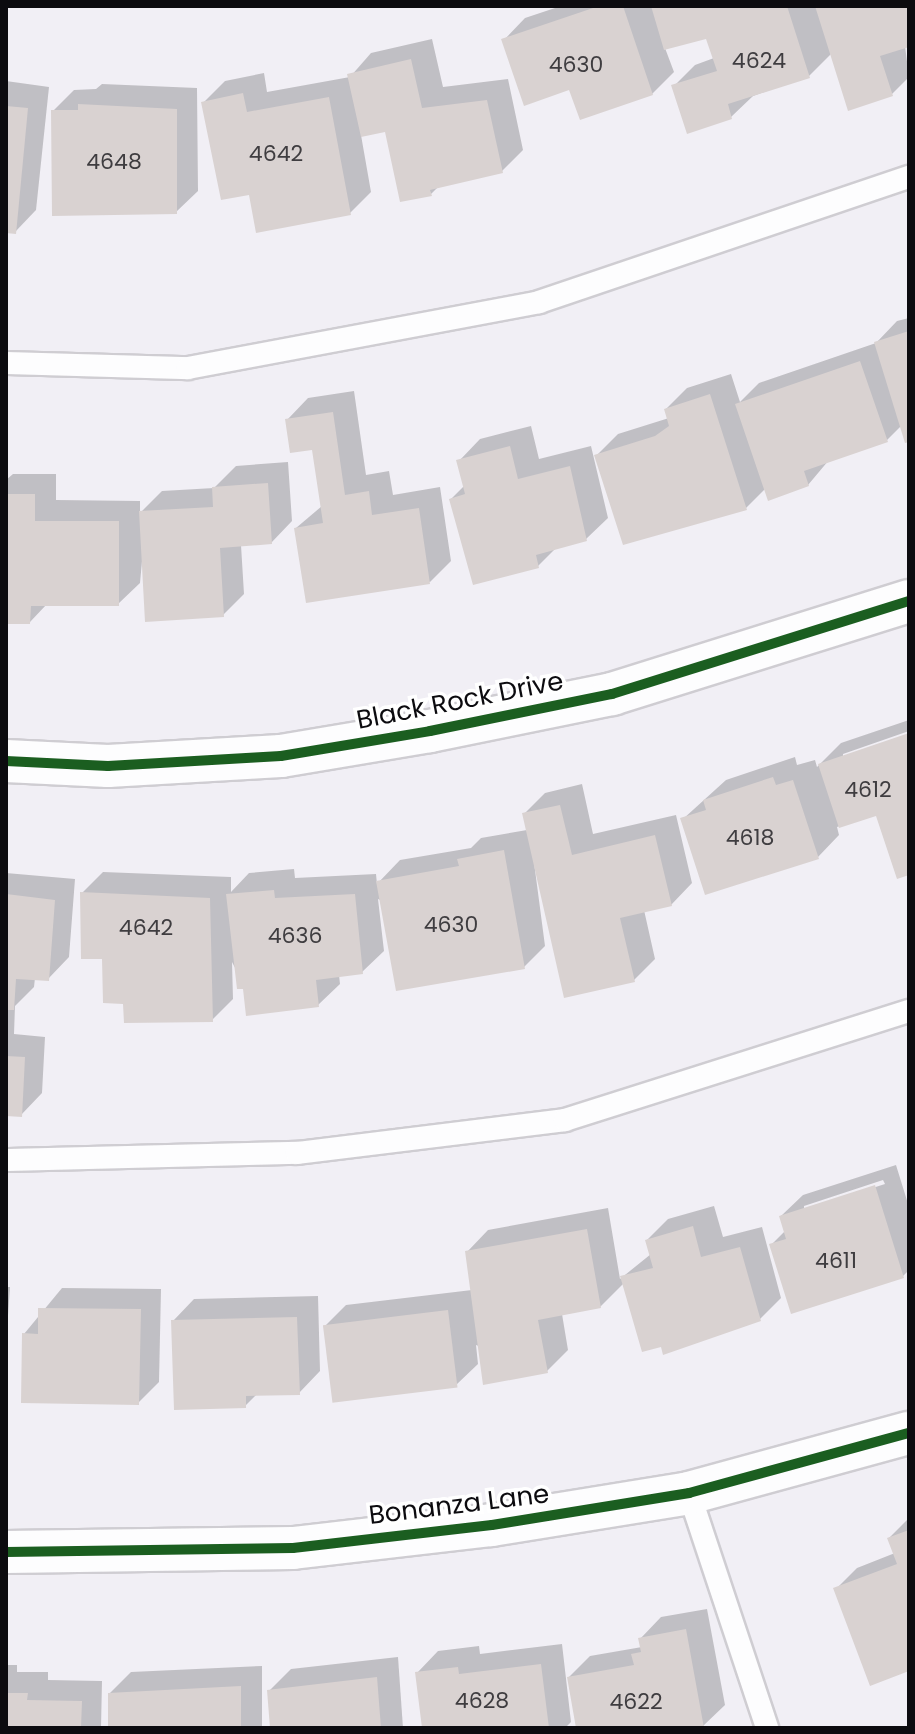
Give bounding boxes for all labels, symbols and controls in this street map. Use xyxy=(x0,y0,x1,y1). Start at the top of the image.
house number: 4624 xyxy=(732,48,786,74)
house number: 4630 xyxy=(549,52,603,78)
house number: 4642 xyxy=(249,141,303,167)
house number: 4648 xyxy=(86,149,142,175)
street label: Black Rock Drive xyxy=(354,666,566,736)
house number: 4612 xyxy=(844,777,892,803)
house number: 4618 xyxy=(726,825,774,851)
house number: 4630 xyxy=(424,912,478,938)
house number: 4642 xyxy=(119,915,173,941)
house number: 4636 xyxy=(268,923,322,949)
house number: 4611 xyxy=(815,1248,857,1274)
street label: Bonanza Lane xyxy=(367,1478,551,1532)
house number: 4628 xyxy=(455,1688,509,1714)
house number: 4622 xyxy=(609,1689,663,1715)

